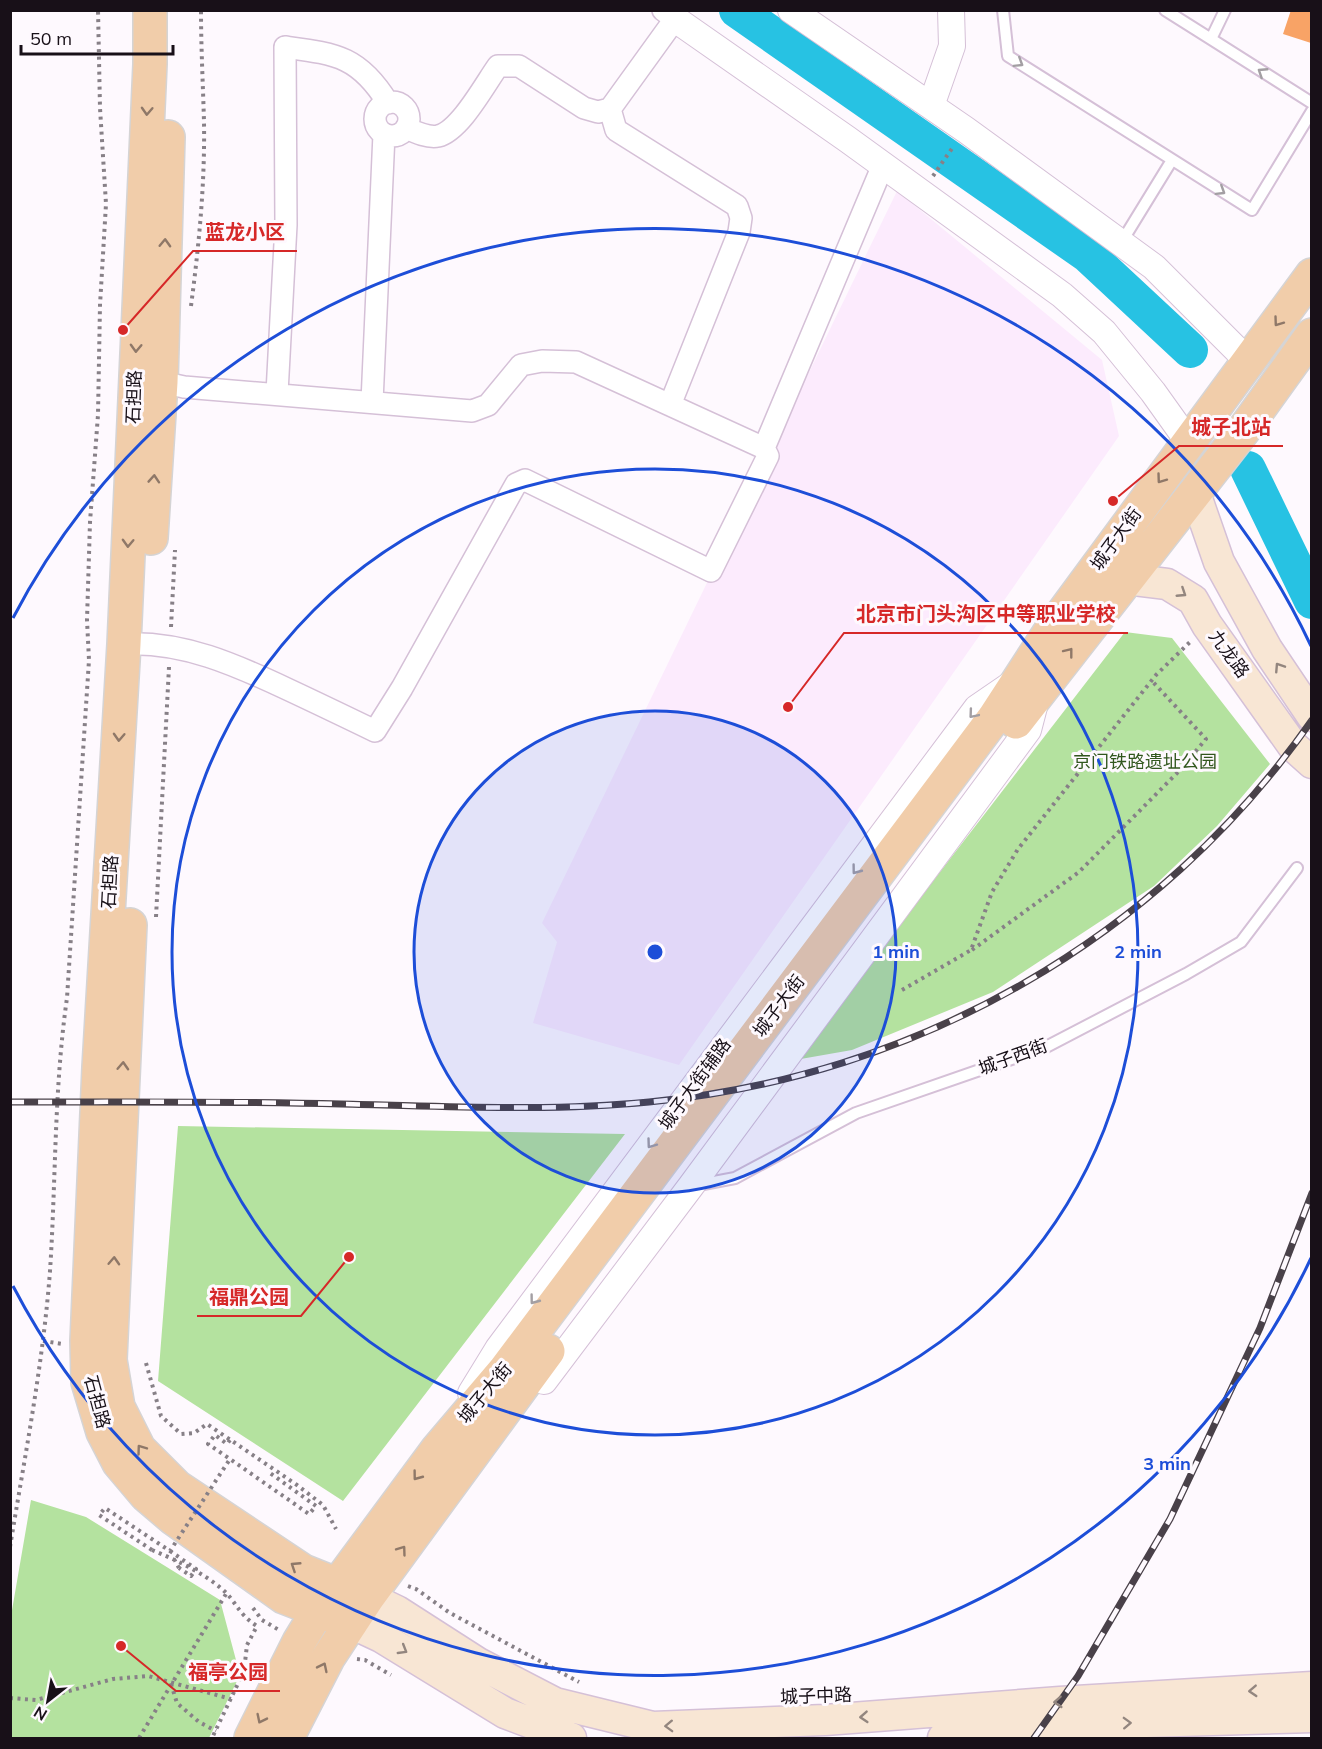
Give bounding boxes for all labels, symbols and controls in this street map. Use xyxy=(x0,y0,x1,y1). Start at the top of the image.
scale bar xyxy=(21,18,172,56)
text: 50 m xyxy=(30,27,72,50)
one-way arrow xyxy=(1013,55,1023,67)
one-way arrow xyxy=(1258,68,1269,79)
one-way arrow xyxy=(141,106,154,115)
one-way arrow xyxy=(1215,183,1225,195)
callout: 蓝龙小区 xyxy=(193,213,297,251)
text: 蓝龙小区 xyxy=(205,219,285,244)
one-way arrow xyxy=(159,238,172,247)
one-way arrow xyxy=(1274,316,1285,327)
one-way arrow xyxy=(130,343,143,352)
street label: 石担路 xyxy=(121,370,146,424)
callout: 城子北站 xyxy=(1179,408,1283,446)
text: 城子北站 xyxy=(1191,414,1271,439)
one-way arrow xyxy=(1157,472,1168,483)
one-way arrow xyxy=(147,475,160,484)
street label: 城子大街 xyxy=(1085,503,1146,575)
one-way arrow xyxy=(122,538,134,547)
one-way arrow xyxy=(1175,586,1186,597)
callout: 北京市门头沟区中等职业学校 xyxy=(844,595,1128,633)
text: 北京市门头沟区中等职业学校 xyxy=(856,601,1116,626)
street label: 九龙路 xyxy=(1204,625,1255,682)
one-way arrow xyxy=(1062,647,1073,658)
one-way arrow xyxy=(1275,663,1287,673)
one-way arrow xyxy=(970,707,981,718)
one-way arrow xyxy=(112,733,125,742)
park label: 京门铁路遗址公园 xyxy=(1073,750,1217,773)
street label: 石担路 xyxy=(97,854,122,910)
one-way arrow xyxy=(852,863,863,874)
text: 1 min xyxy=(872,940,920,963)
text: 2 min xyxy=(1114,940,1162,963)
centre of rings xyxy=(645,942,665,962)
street label: 城子大街 xyxy=(748,970,809,1041)
street label: 城子大街辅路 xyxy=(654,1033,736,1134)
street label: 城子西街 xyxy=(975,1033,1051,1080)
one-way arrow xyxy=(117,1061,130,1070)
one-way arrow xyxy=(647,1137,658,1148)
one-way arrow xyxy=(108,1256,121,1265)
callout: 福鼎公园 xyxy=(197,1278,301,1316)
text: 福鼎公园 xyxy=(209,1284,289,1309)
one-way arrow xyxy=(530,1293,541,1304)
street label: 城子大街 xyxy=(453,1358,517,1428)
street label: 石担路 xyxy=(79,1373,116,1431)
one-way arrow xyxy=(137,1444,148,1455)
text: 3 min xyxy=(1143,1452,1191,1475)
one-way arrow xyxy=(414,1470,425,1481)
one-way arrow xyxy=(395,1545,406,1556)
one-way arrow xyxy=(291,1561,301,1573)
one-way arrow xyxy=(397,1643,407,1655)
callout: 福亭公园 xyxy=(176,1653,280,1691)
text: 福亭公园 xyxy=(188,1659,268,1684)
one-way arrow xyxy=(316,1663,327,1674)
north arrow xyxy=(18,1671,78,1731)
street label: 城子中路 xyxy=(780,1683,852,1708)
one-way arrow xyxy=(1249,1684,1258,1697)
one-way arrow xyxy=(1054,1696,1063,1709)
text: N xyxy=(30,1702,51,1726)
one-way arrow xyxy=(860,1711,869,1724)
one-way arrow xyxy=(257,1712,268,1723)
one-way arrow xyxy=(1122,1717,1131,1729)
one-way arrow xyxy=(665,1720,674,1732)

